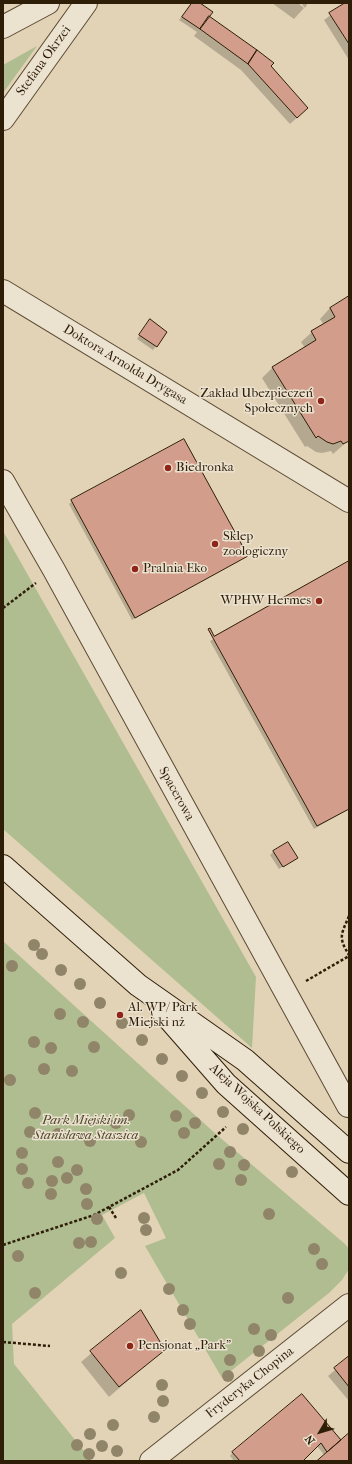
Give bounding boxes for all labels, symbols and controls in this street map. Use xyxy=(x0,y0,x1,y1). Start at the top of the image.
street label: Stefana Okrzei xyxy=(13,23,75,99)
street label: Doktora Arnolda Drygasa xyxy=(60,322,190,408)
place label: Zakład Ubezpieczeń Społecznych xyxy=(200,386,313,417)
marker: Zakład Ubezpieczeń Społecznych xyxy=(316,396,326,406)
place label: Biedronka xyxy=(176,460,234,476)
marker: Biedronka xyxy=(163,463,173,473)
place label: Sklep zoologiczny xyxy=(223,529,288,560)
marker: Sklep zoologiczny xyxy=(210,539,220,549)
place label: Pralnia Eko xyxy=(143,561,207,577)
marker: Pralnia Eko xyxy=(130,564,140,574)
place label: WPHW Hermes xyxy=(221,593,311,609)
marker: WPHW Hermes xyxy=(314,596,324,606)
street label: Spacerowa xyxy=(155,764,197,824)
place label: Al. WP/ Park Miejski nż xyxy=(128,1000,198,1031)
marker: Al. WP/ Park Miejski nż xyxy=(115,1010,125,1020)
street label: Aleja Wojska Polskiego xyxy=(206,1061,308,1157)
park label: Park Miejski im. Stanisława Staszica xyxy=(34,1113,138,1144)
place label: Pensjonat „Park” xyxy=(138,1338,231,1354)
marker: Pensjonat „Park” xyxy=(125,1341,135,1351)
street label: Fryderyka Chopina xyxy=(203,1344,297,1422)
north arrow xyxy=(300,1412,340,1452)
text: N xyxy=(302,1432,318,1447)

